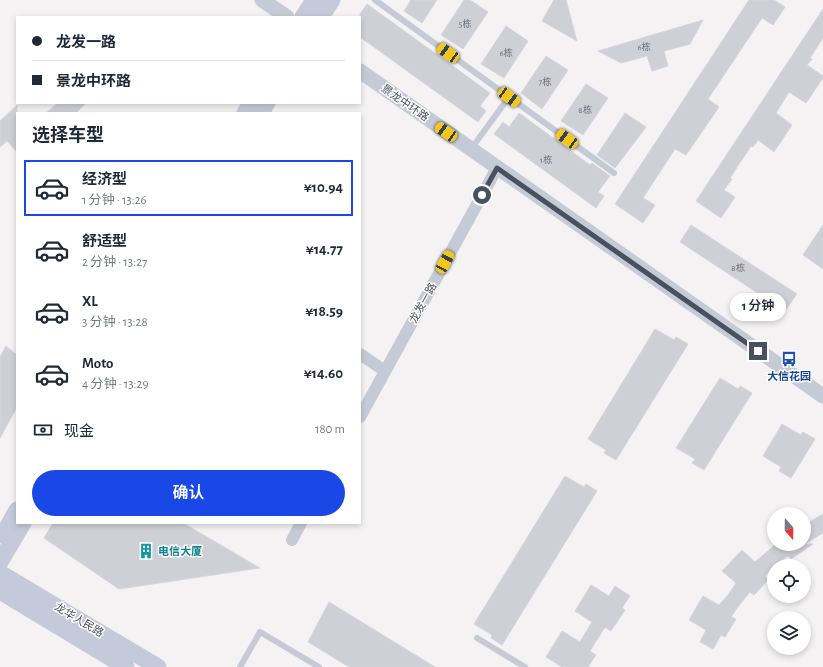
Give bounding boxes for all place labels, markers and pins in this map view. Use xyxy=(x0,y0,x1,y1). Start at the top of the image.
bus stop icon: 大信花园 xyxy=(780,350,798,368)
place label: 大信花园 xyxy=(767,370,811,382)
building icon: 电信大厦 xyxy=(137,542,155,560)
place label: 电信大厦 xyxy=(158,545,202,557)

